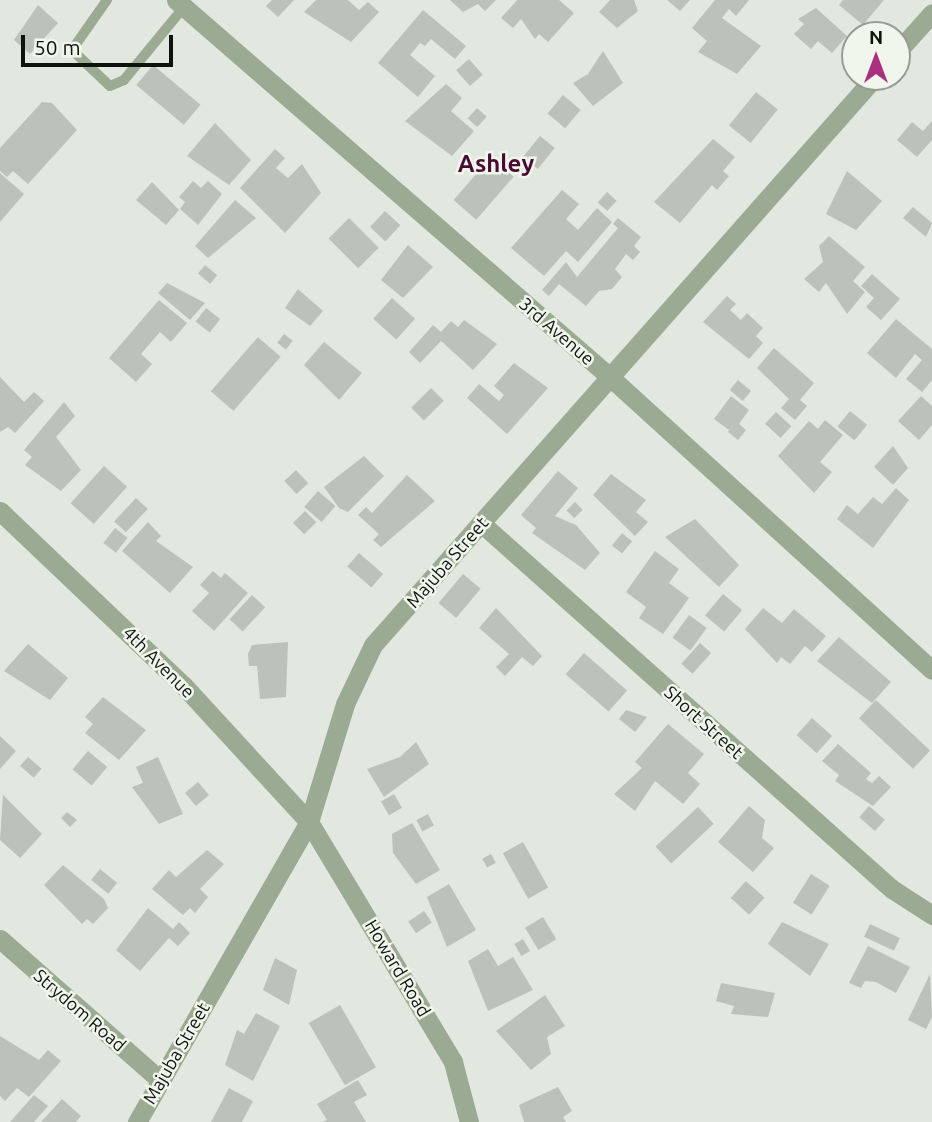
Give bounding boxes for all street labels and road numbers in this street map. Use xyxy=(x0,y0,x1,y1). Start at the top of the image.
street label: 3rd Avenue xyxy=(515,293,599,369)
street label: Majuba Street xyxy=(402,512,492,612)
street label: 4th Avenue xyxy=(119,622,199,702)
street label: Short Street xyxy=(660,681,748,763)
street label: Howard Road xyxy=(361,916,435,1020)
street label: Strydom Road xyxy=(30,964,130,1056)
street label: Majuba Street xyxy=(138,998,214,1108)

